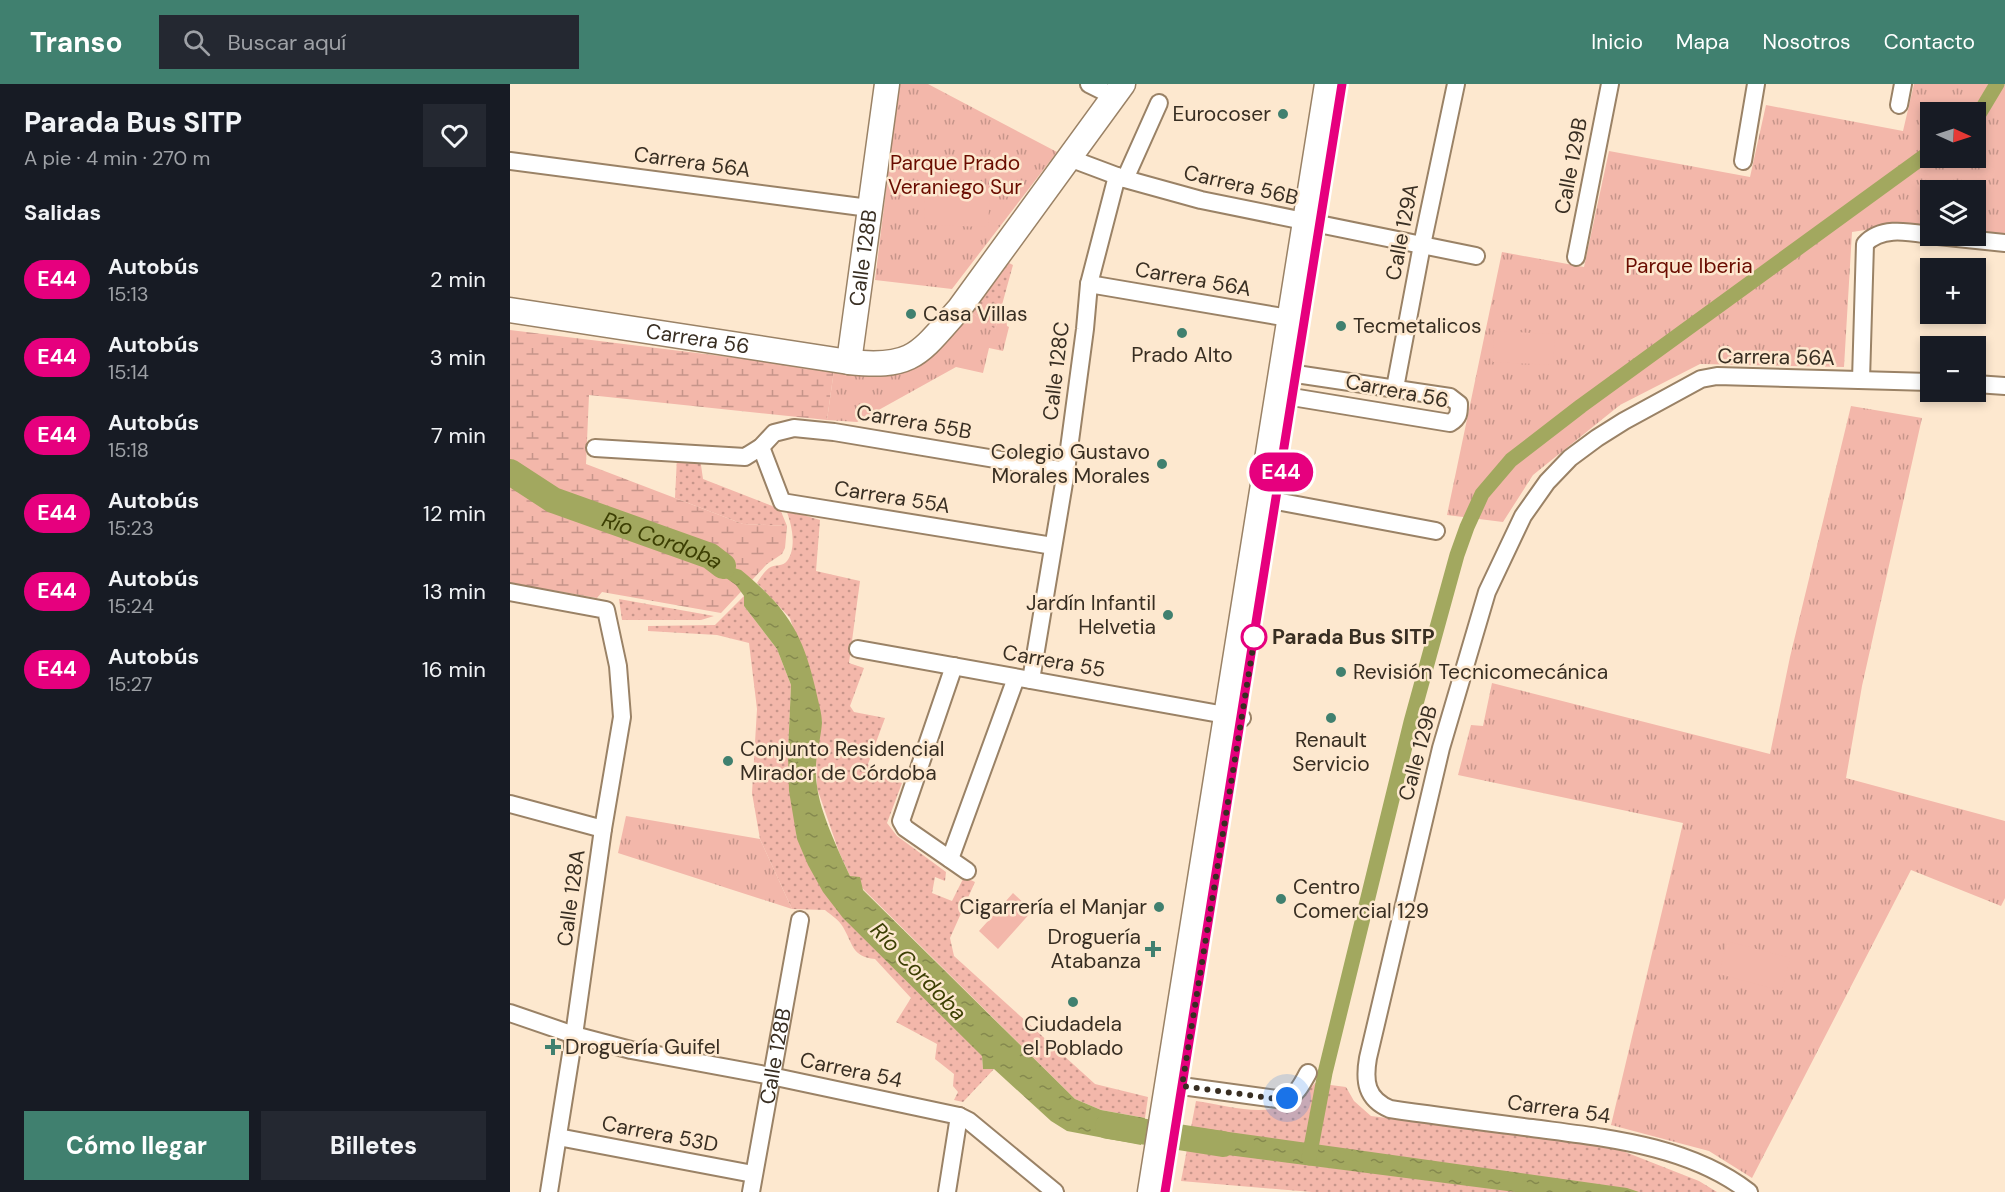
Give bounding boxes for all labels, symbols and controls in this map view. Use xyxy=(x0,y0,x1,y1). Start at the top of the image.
search box xyxy=(159,15,579,69)
text: Transo xyxy=(30,24,123,61)
icon: search xyxy=(180,26,213,59)
text: Buscar aquí xyxy=(228,28,346,57)
text: Inicio xyxy=(1591,28,1643,56)
text: Mapa xyxy=(1676,28,1730,56)
text: Nosotros xyxy=(1763,28,1851,56)
text: Contacto xyxy=(1884,28,1975,56)
place label: Eurocoser xyxy=(1173,100,1271,128)
north arrow xyxy=(1920,102,1986,168)
map controls xyxy=(1920,102,1986,402)
text: Parada Bus SITP xyxy=(24,104,242,141)
button: heart xyxy=(423,104,486,167)
marker: Eurocoser xyxy=(1276,107,1290,121)
street label: Calle 129B xyxy=(1548,115,1594,217)
street label: Carrera 56A xyxy=(632,140,752,184)
text: A pie · 4 min · 270 m xyxy=(24,145,210,171)
park label: Parque Prado Veraniego Sur xyxy=(888,149,1022,201)
street label: Carrera 56B xyxy=(1181,158,1301,212)
button: layers xyxy=(1920,180,1986,246)
street label: Calle 129A xyxy=(1379,181,1425,283)
text: Salidas xyxy=(24,198,101,227)
street label: Calle 128B xyxy=(843,208,884,308)
text: Autobús xyxy=(108,252,199,281)
park label: Parque Iberia xyxy=(1625,252,1753,280)
street label: Carrera 56A xyxy=(1133,255,1253,303)
button: + xyxy=(1920,258,1986,324)
text: E44 xyxy=(37,265,77,293)
text: 2 min xyxy=(430,265,486,294)
text: 15:13 xyxy=(108,281,149,307)
place label: Casa Villas xyxy=(923,300,1027,328)
marker: Casa Villas xyxy=(904,307,918,321)
place label: Tecmetalicos xyxy=(1353,312,1482,340)
street label: Carrera 56 xyxy=(644,317,752,361)
marker: Tecmetalicos xyxy=(1334,319,1348,333)
street label: Calle 128C xyxy=(1036,320,1076,422)
marker: Prado Alto xyxy=(1175,326,1189,340)
text: Autobús xyxy=(108,330,199,359)
button: − xyxy=(1920,336,1986,402)
place label: Prado Alto xyxy=(1131,341,1233,369)
street label: Carrera 56A xyxy=(1717,342,1835,372)
text: E44 xyxy=(37,343,77,371)
text: 3 min xyxy=(430,343,486,372)
text: 15:14 xyxy=(108,359,149,385)
street label: Carrera 56 xyxy=(1343,367,1451,415)
street label: Carrera 55B xyxy=(854,398,974,446)
text: Autobús xyxy=(108,408,199,437)
text: E44 xyxy=(37,421,77,449)
text: 7 min xyxy=(431,421,486,450)
text: 15:18 xyxy=(108,437,149,463)
place label: Colegio Gustavo Morales Morales xyxy=(991,438,1150,490)
line badge: E44 xyxy=(1246,452,1316,492)
marker: Colegio Gustavo Morales Morales xyxy=(1155,457,1169,471)
text: E44 xyxy=(1261,458,1301,486)
street label: Carrera 55A xyxy=(832,474,952,520)
text: Autobús xyxy=(108,486,199,515)
text: E44 xyxy=(37,499,77,527)
text: 12 min xyxy=(423,499,486,528)
water label: Río Cordoba xyxy=(598,505,729,576)
text: 15:23 xyxy=(108,515,154,541)
text: Autobús xyxy=(108,564,199,593)
text: E44 xyxy=(37,577,77,605)
text: 13 min xyxy=(423,577,486,606)
place label: Jardín Infantil Helvetia xyxy=(1026,589,1156,641)
text: 15:24 xyxy=(108,593,154,619)
marker: Jardín Infantil Helvetia xyxy=(1161,608,1175,622)
place label: Parada Bus SITP xyxy=(1272,623,1435,651)
marker: Parada Bus SITP xyxy=(1241,624,1267,650)
street label: Carrera 55 xyxy=(1000,638,1108,684)
text: Autobús xyxy=(108,642,199,671)
text: E44 xyxy=(37,655,77,683)
text: 16 min xyxy=(422,655,486,684)
place label: Revisión Tecnicomecánica xyxy=(1353,658,1608,686)
marker: Revisión Tecnicomecánica xyxy=(1334,665,1348,679)
text: 15:27 xyxy=(108,671,152,697)
street label: Calle 129B xyxy=(1392,702,1444,804)
marker: Renault Servicio xyxy=(1324,711,1338,725)
place label: Renault Servicio xyxy=(1292,726,1370,778)
place label: Conjunto Residencial Mirador de Córdoba xyxy=(740,735,944,787)
marker: Conjunto Residencial Mirador de Córdoba xyxy=(721,754,735,768)
street label: Calle 128A xyxy=(550,848,592,948)
place label: Centro Comercial 129 xyxy=(1293,873,1429,925)
marker: Centro Comercial 129 xyxy=(1274,892,1288,906)
place label: Cigarrería el Manjar xyxy=(960,893,1147,921)
marker: Cigarrería el Manjar xyxy=(1152,900,1166,914)
water label: Río Cordoba xyxy=(864,916,973,1027)
place label: Droguería Atabanza xyxy=(1048,923,1141,975)
marker: Droguería Atabanza xyxy=(1146,942,1160,956)
marker: Ciudadela el Poblado xyxy=(1066,995,1080,1009)
street label: Calle 128B xyxy=(753,1006,798,1106)
place label: Ciudadela el Poblado xyxy=(1022,1010,1124,1062)
place label: Droguería Guifel xyxy=(565,1033,720,1061)
marker: Droguería Guifel xyxy=(546,1040,560,1054)
street label: Carrera 54 xyxy=(797,1046,905,1095)
your location xyxy=(1272,1083,1302,1113)
street label: Carrera 54 xyxy=(1506,1088,1613,1130)
street label: Carrera 53D xyxy=(599,1109,721,1159)
button: Cómo llegar xyxy=(24,1111,249,1180)
button: Billetes xyxy=(261,1111,486,1180)

